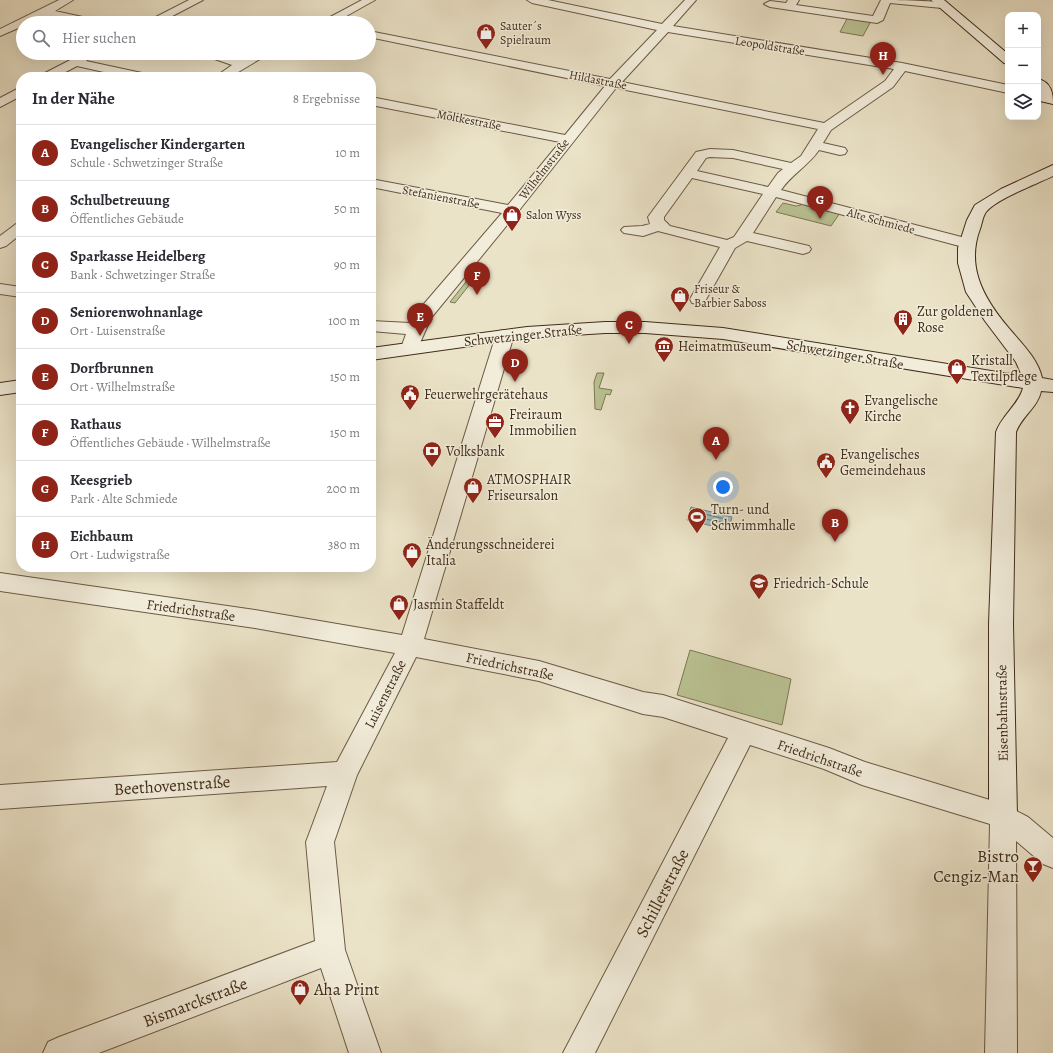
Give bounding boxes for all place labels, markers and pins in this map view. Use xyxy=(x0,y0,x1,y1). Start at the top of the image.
place label: Sauter´s Spielraum xyxy=(500,18,551,48)
shop icon: Sauter´s Spielraum xyxy=(475,22,497,50)
pin: H xyxy=(870,42,896,75)
pin: G xyxy=(807,186,833,219)
shop icon: Salon Wyss xyxy=(501,204,523,232)
place label: Salon Wyss xyxy=(526,207,582,223)
pin: F xyxy=(464,262,490,295)
place label: Friseur & Barbier Saboss xyxy=(694,281,767,311)
shop icon: Friseur & Barbier Saboss xyxy=(669,285,691,313)
place label: Zur goldenen Rose xyxy=(917,302,994,337)
pin: E xyxy=(407,303,433,336)
building icon: Zur goldenen Rose xyxy=(892,308,914,336)
pin: C xyxy=(616,311,642,344)
museum icon: Heimatmuseum xyxy=(653,335,675,363)
place label: Heimatmuseum xyxy=(678,337,772,356)
pin: D xyxy=(502,349,528,382)
place label: Kristall Textilpflege xyxy=(971,351,1037,386)
shop icon: Kristall Textilpflege xyxy=(946,357,968,385)
public building icon: Feuerwehrgerätehaus xyxy=(399,383,421,411)
place label: Feuerwehrgerätehaus xyxy=(424,385,548,404)
place label: Evangelische Kirche xyxy=(864,391,938,426)
church icon: Evangelische Kirche xyxy=(839,397,861,425)
place label: Freiraum Immobilien xyxy=(509,405,577,440)
office icon: Freiraum Immobilien xyxy=(484,411,506,439)
pin: A xyxy=(703,427,729,460)
bank icon: Volksbank xyxy=(421,440,443,468)
place label: Volksbank xyxy=(445,442,505,461)
place label: Evangelisches Gemeindehaus xyxy=(840,445,926,480)
public building icon: Evangelisches Gemeindehaus xyxy=(815,451,837,479)
place label: ATMOSPHAIR Friseursalon xyxy=(486,470,572,505)
shop icon: ATMOSPHAIR Friseursalon xyxy=(462,476,484,504)
place label: Turn- und Schwimmhalle xyxy=(711,500,796,535)
sports icon: Turn- und Schwimmhalle xyxy=(686,506,708,534)
pin: B xyxy=(822,509,848,542)
place label: Änderungsschneiderei Italia xyxy=(425,535,555,570)
shop icon: Änderungsschneiderei Italia xyxy=(401,541,423,569)
school or university icon: Friedrich-Schule xyxy=(748,572,770,600)
place label: Friedrich-Schule xyxy=(773,574,869,593)
shop icon: Jasmin Staffeldt xyxy=(388,593,410,621)
place label: Jasmin Staffeldt xyxy=(413,595,505,614)
place label: Bistro Cengiz-Man xyxy=(933,845,1019,888)
bar icon: Bistro Cengiz-Man xyxy=(1022,855,1044,883)
shop icon: Aha Print xyxy=(289,978,311,1006)
place label: Aha Print xyxy=(313,978,380,1001)

